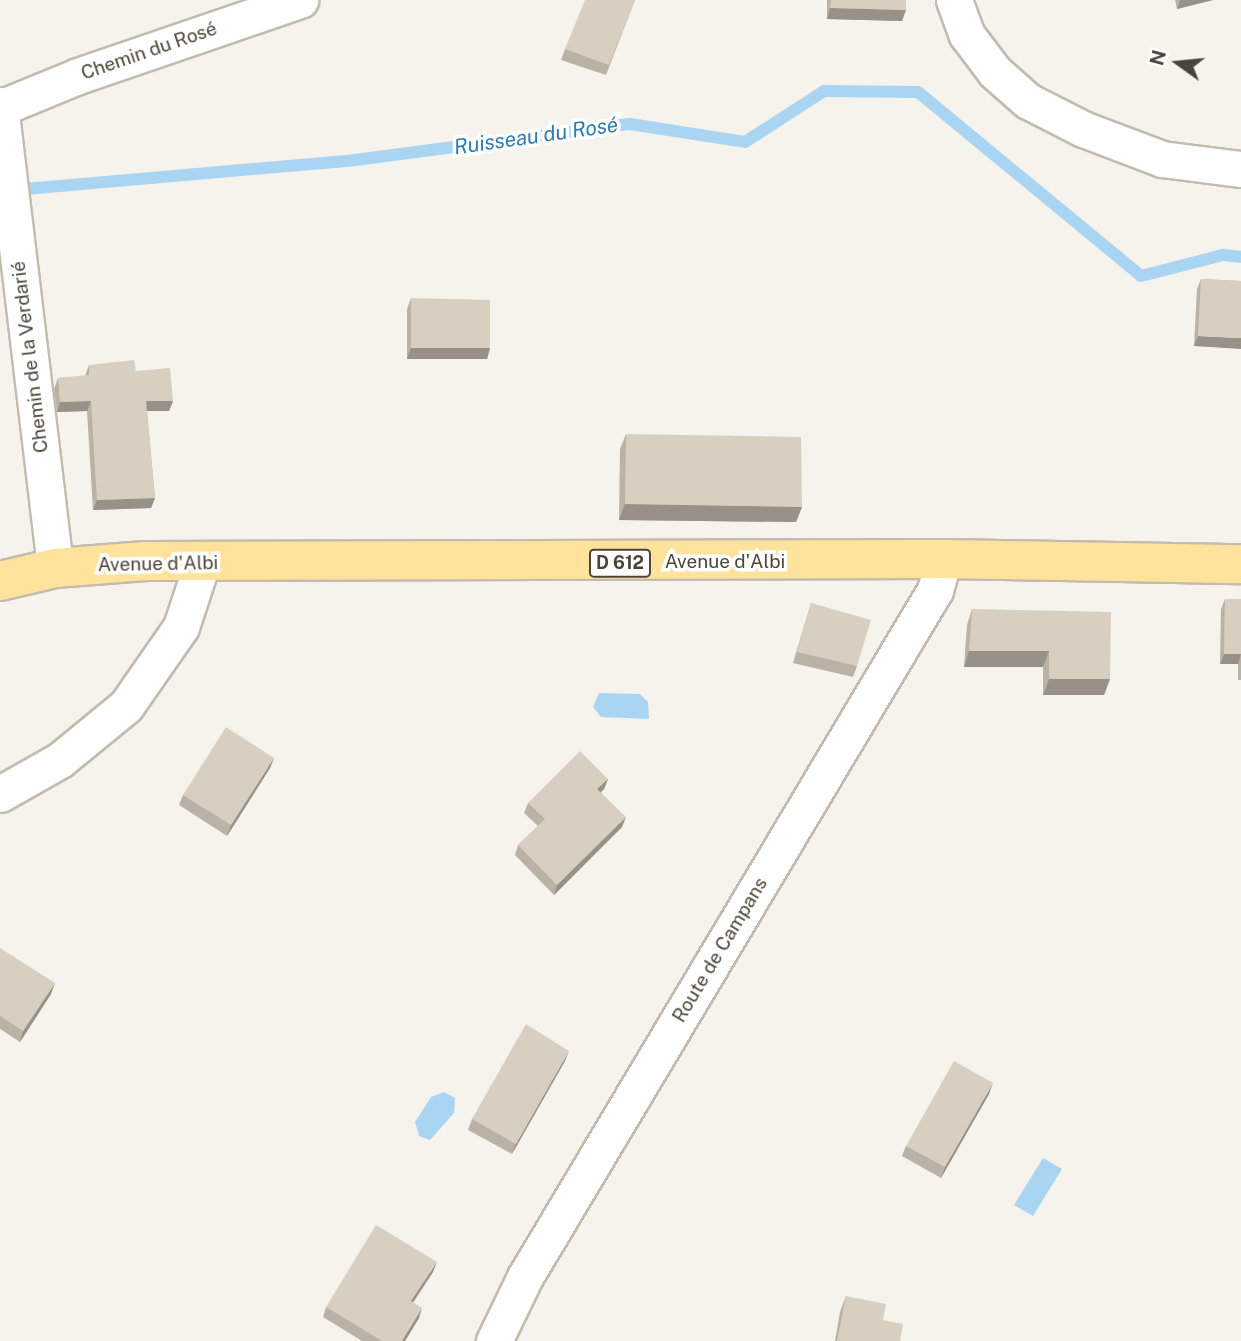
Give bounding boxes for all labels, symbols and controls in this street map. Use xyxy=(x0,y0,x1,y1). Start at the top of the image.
street label: Chemin du Rosé xyxy=(78,17,220,85)
north arrow xyxy=(1143,28,1213,98)
text: N xyxy=(1145,48,1170,68)
water label: Ruisseau du Rosé xyxy=(452,112,620,160)
street label: Chemin de la Verdarié xyxy=(7,259,53,455)
road number: D 612 xyxy=(588,548,652,578)
street label: Avenue d'Albi xyxy=(665,551,785,573)
street label: Avenue d'Albi xyxy=(97,552,219,576)
street label: Route de Campans xyxy=(668,873,772,1027)

